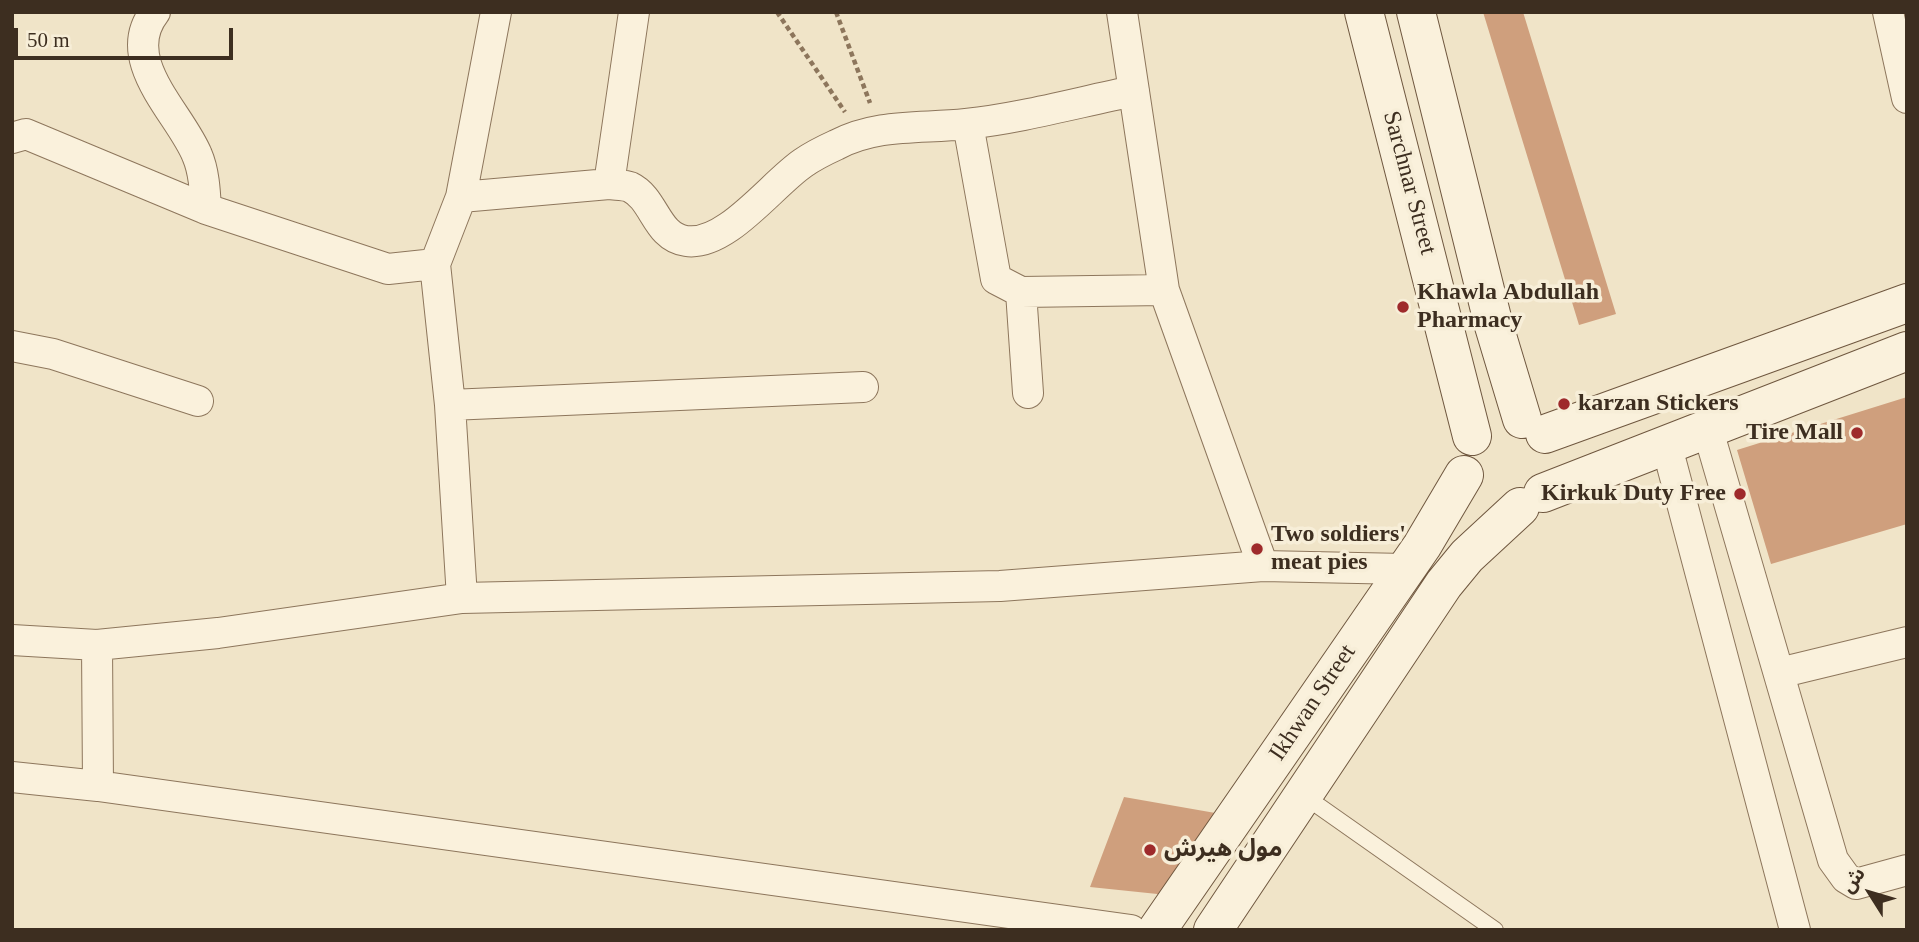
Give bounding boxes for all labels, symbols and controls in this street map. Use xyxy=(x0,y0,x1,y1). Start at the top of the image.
scale bar xyxy=(18,14,236,58)
text: 50 m xyxy=(27,28,70,52)
street label: Sarchnar Street xyxy=(1376,108,1442,258)
place label: Khawla Abdullah Pharmacy xyxy=(1417,279,1599,335)
marker: Khawla Abdullah Pharmacy xyxy=(1395,299,1411,315)
place label: karzan Stickers xyxy=(1578,390,1739,418)
marker: karzan Stickers xyxy=(1556,396,1572,412)
place label: Tire Mall xyxy=(1746,419,1843,447)
marker: Tire Mall xyxy=(1849,425,1865,441)
place label: Kirkuk Duty Free xyxy=(1541,480,1726,508)
marker: Kirkuk Duty Free xyxy=(1732,486,1748,502)
place label: Two soldiers' meat pies xyxy=(1271,521,1406,577)
marker: Two soldiers' meat pies xyxy=(1249,541,1265,557)
street label: Ikhwan Street xyxy=(1264,639,1362,767)
place label: مول هيرش xyxy=(1164,836,1282,864)
marker: مول هيرش xyxy=(1142,842,1158,858)
north arrow xyxy=(1835,858,1905,928)
text: ش xyxy=(1837,863,1869,897)

